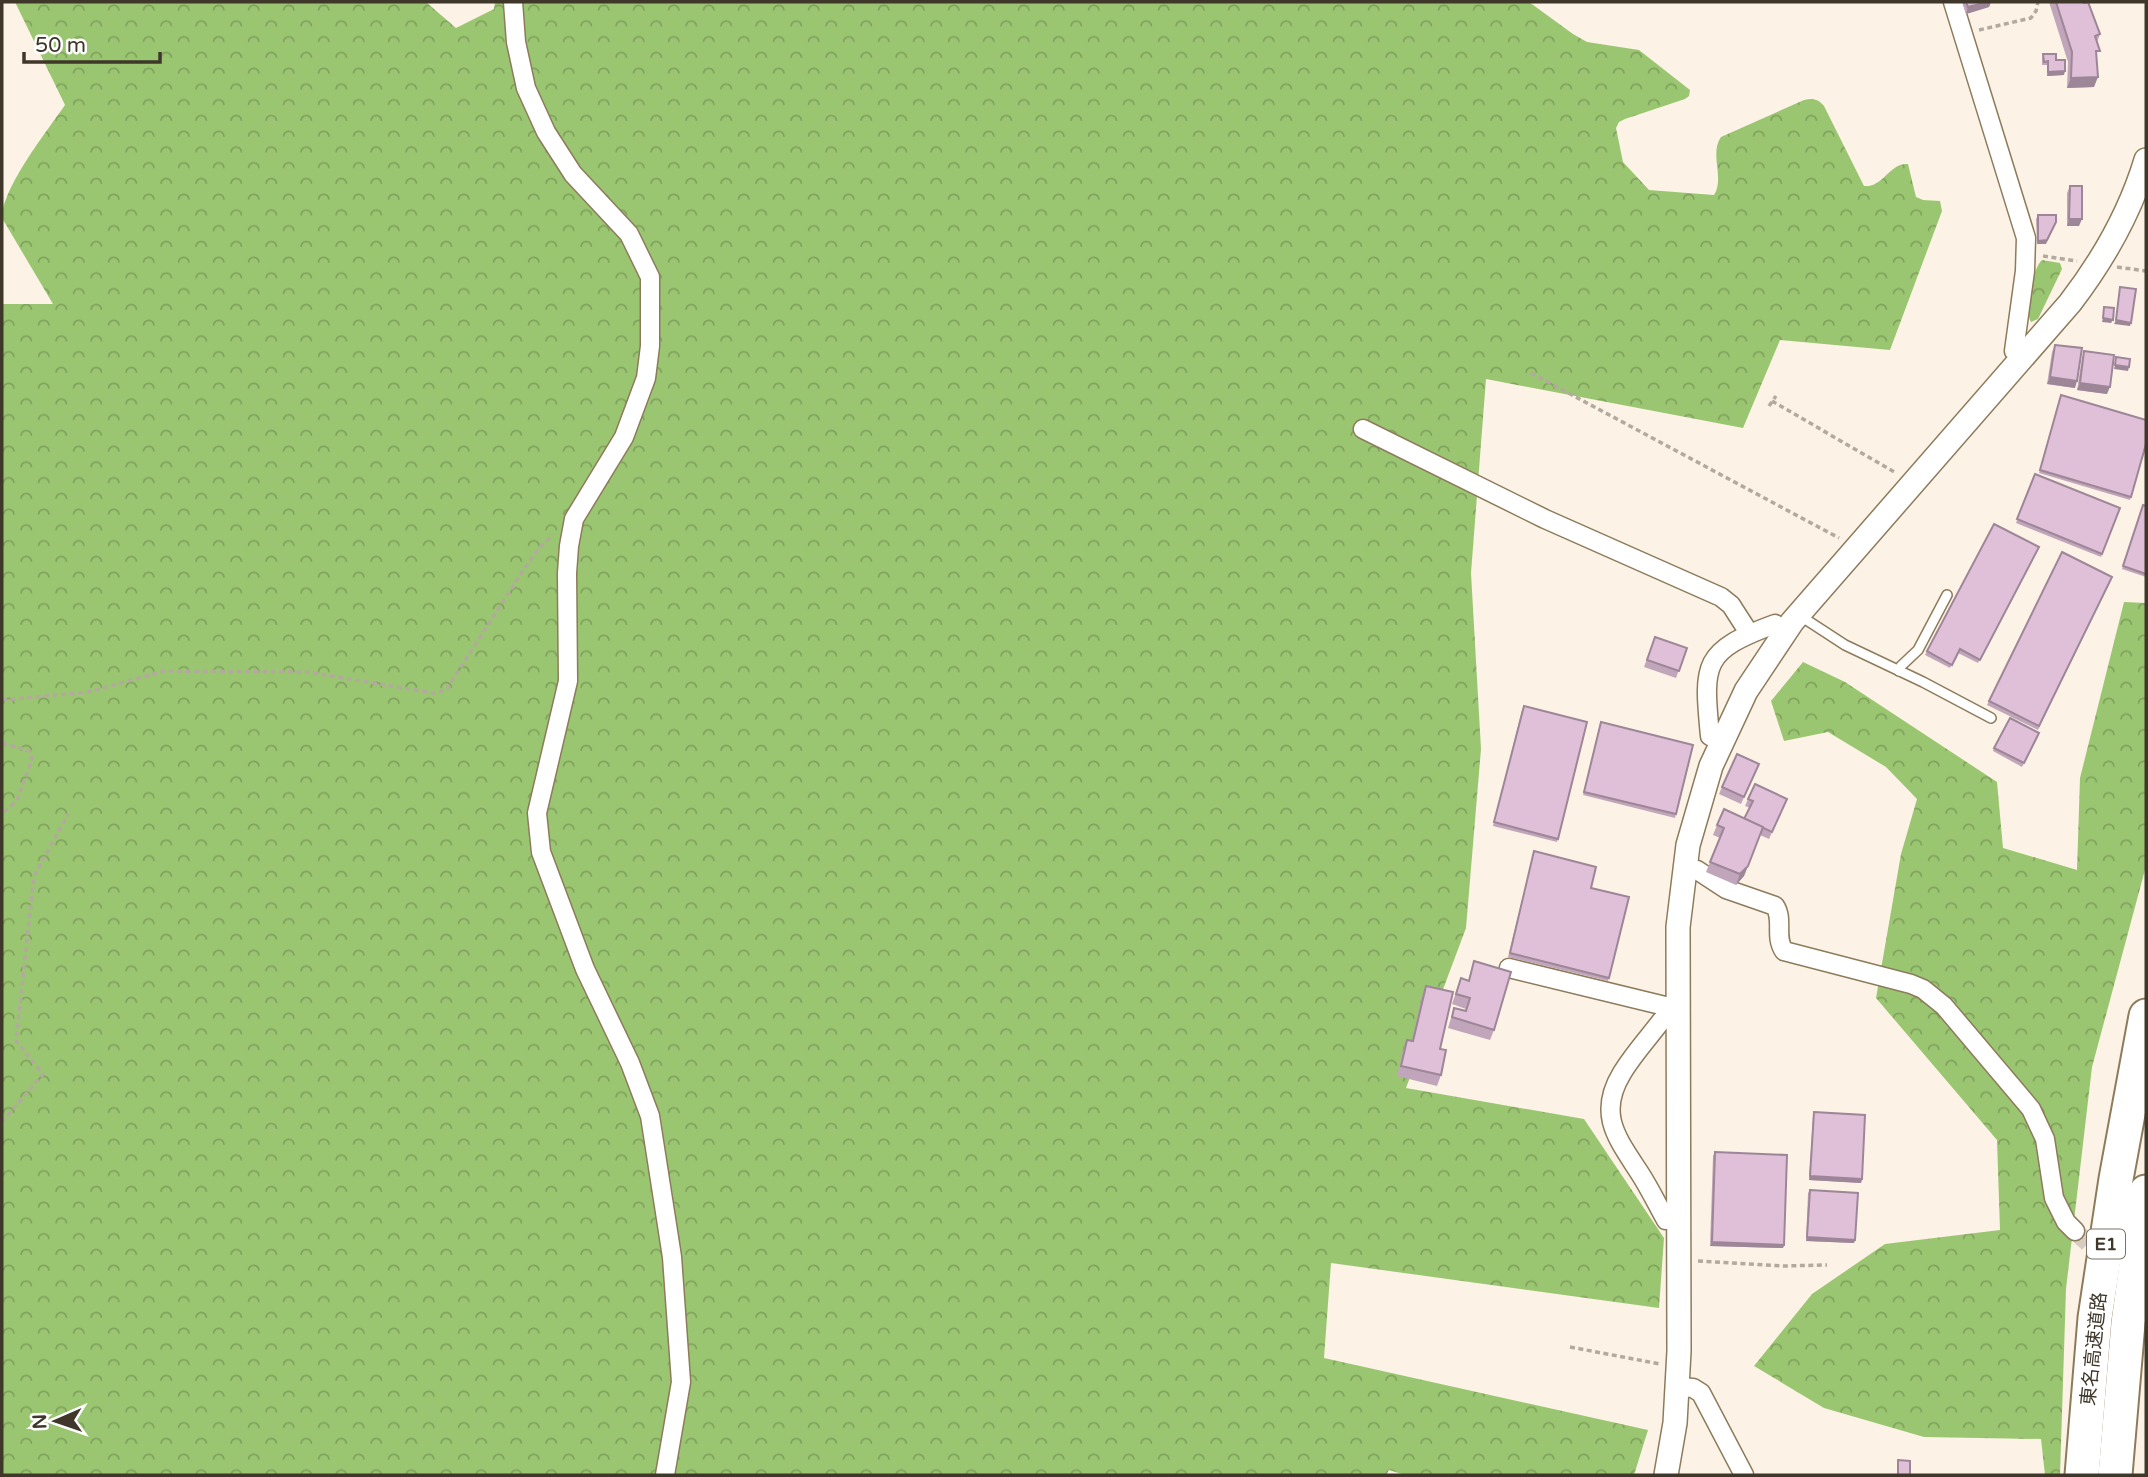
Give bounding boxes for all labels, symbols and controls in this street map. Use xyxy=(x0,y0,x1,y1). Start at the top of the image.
scale bar xyxy=(24,21,161,65)
text: 50 m xyxy=(35,33,86,58)
road number: E1 xyxy=(2087,1230,2125,1259)
street label: 東名高速道路 xyxy=(2077,1291,2111,1407)
north arrow xyxy=(21,1386,91,1456)
text: N xyxy=(29,1414,51,1430)

